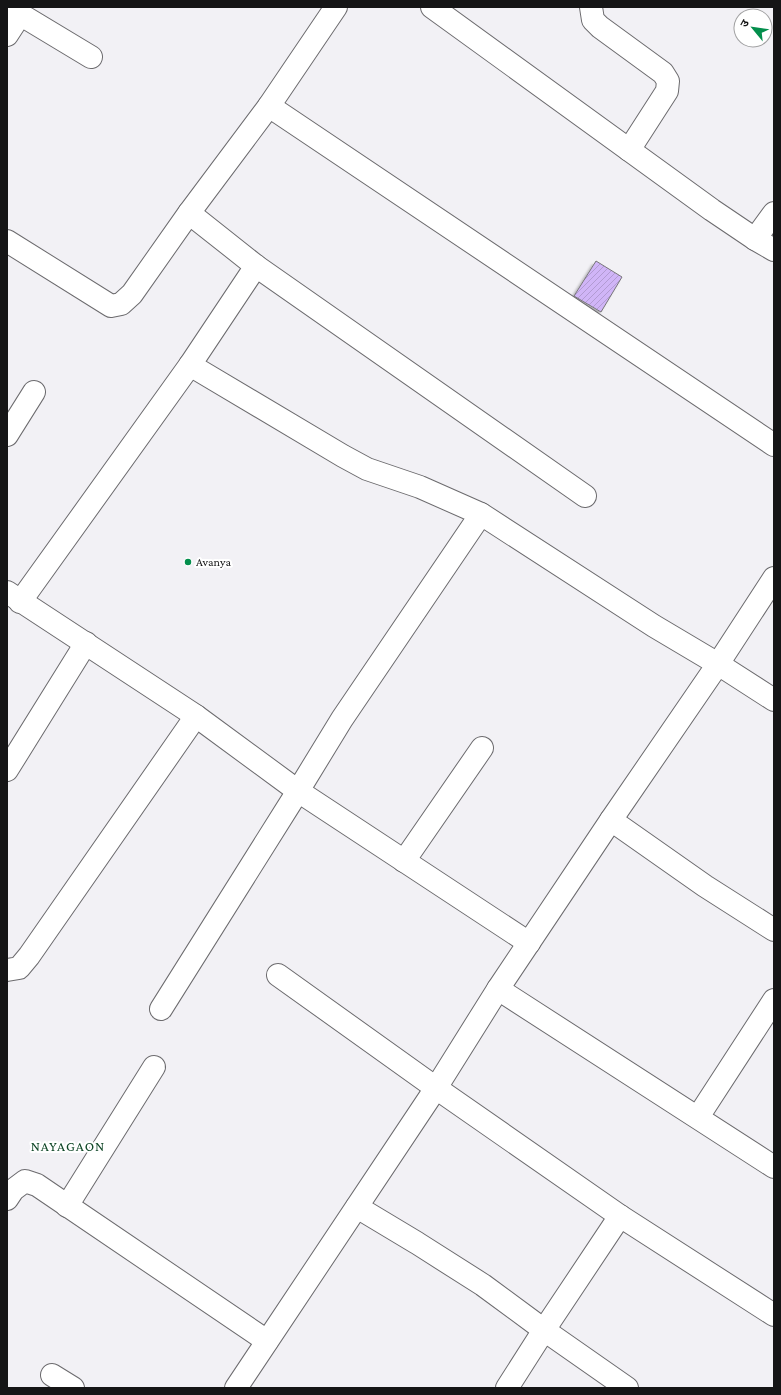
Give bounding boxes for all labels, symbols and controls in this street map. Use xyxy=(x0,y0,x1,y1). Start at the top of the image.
north arrow xyxy=(733,8,773,48)
text: उ xyxy=(737,17,751,29)
place label: Avanya xyxy=(196,555,231,569)
marker: Avanya xyxy=(183,557,193,567)
district label: NAYAGAON xyxy=(31,1138,105,1154)

